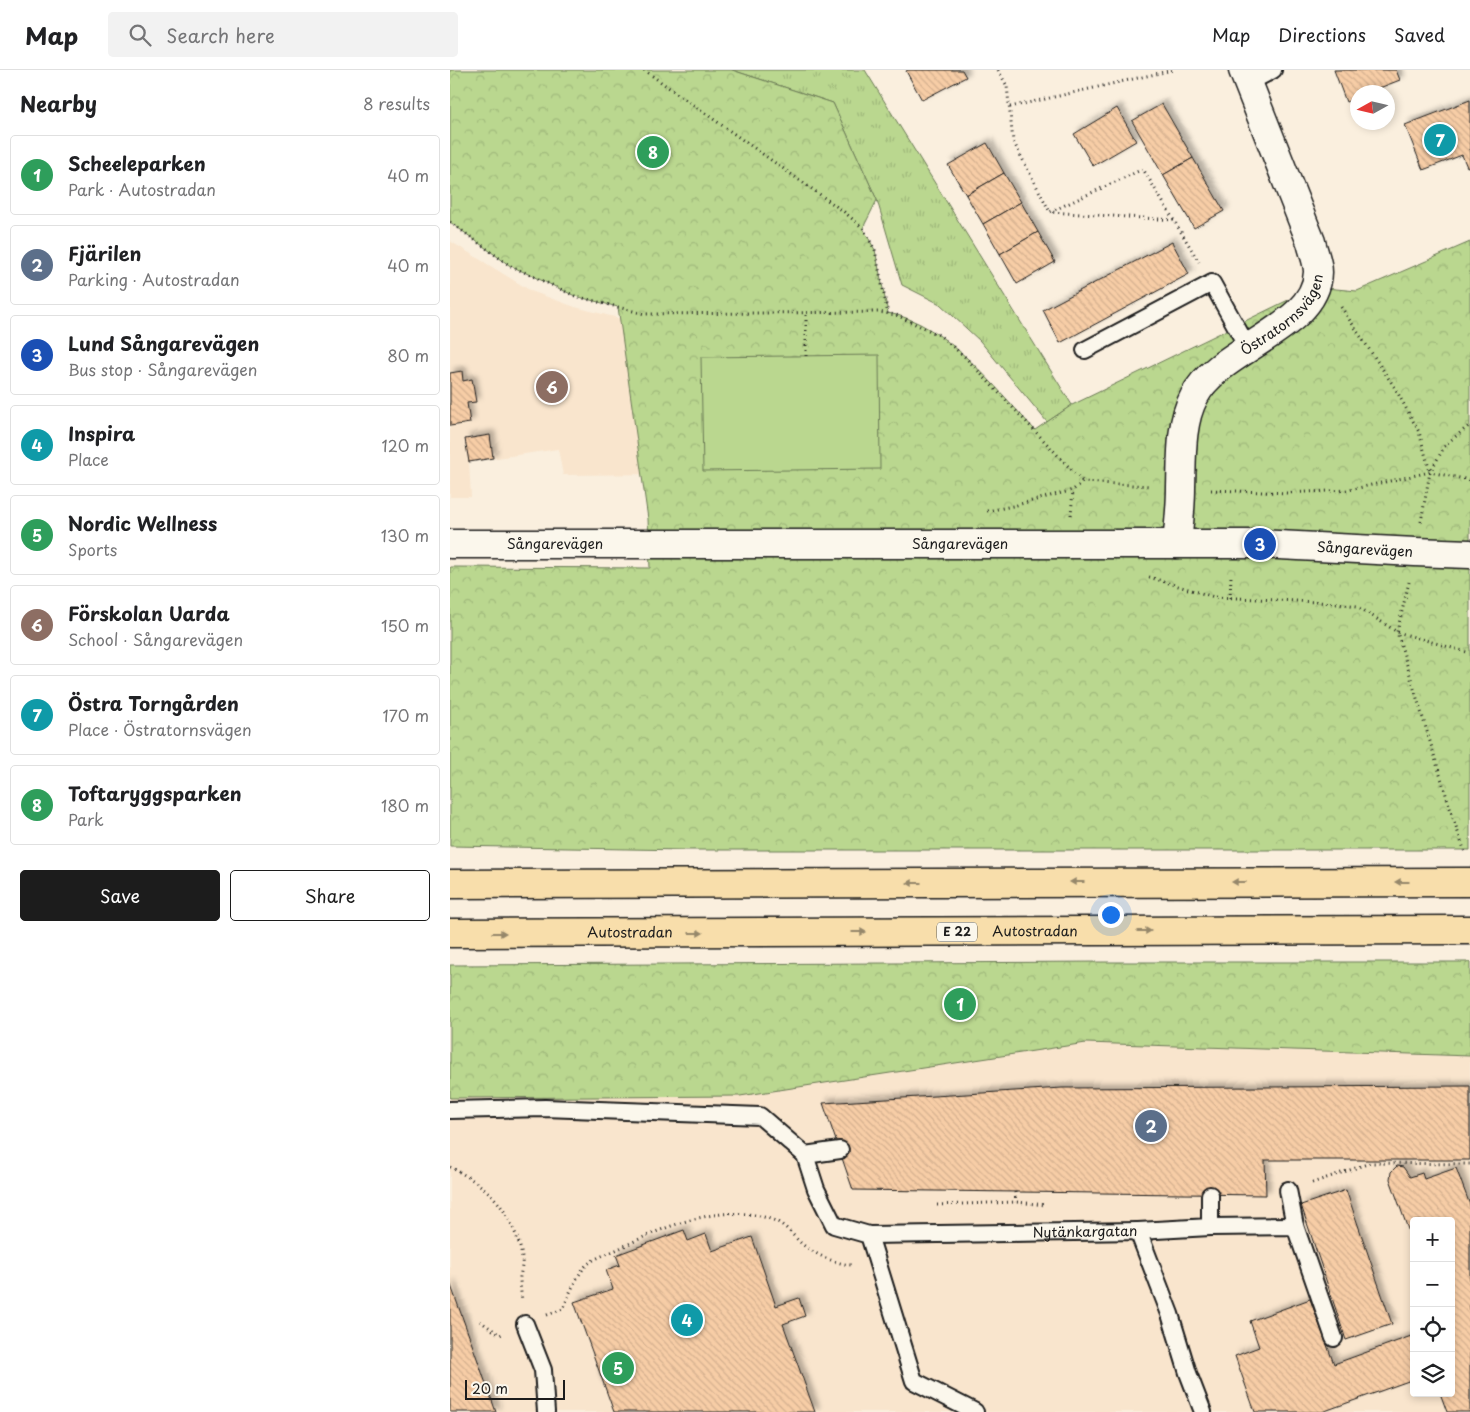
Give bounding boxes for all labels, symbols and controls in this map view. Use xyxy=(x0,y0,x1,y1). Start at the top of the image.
search box xyxy=(108,12,458,57)
text: Map xyxy=(25,17,78,53)
icon: search xyxy=(126,21,154,49)
text: Search here xyxy=(166,21,275,49)
text: Map xyxy=(1212,21,1250,48)
text: Directions xyxy=(1278,21,1366,48)
text: Saved xyxy=(1394,21,1445,48)
north arrow xyxy=(1350,85,1395,130)
text: Nearby xyxy=(20,87,97,119)
text: 8 results xyxy=(363,91,430,115)
pin: 7 xyxy=(1424,121,1456,159)
pin: 8 xyxy=(637,133,669,171)
text: Scheeleparken xyxy=(68,149,206,177)
text: 1 xyxy=(33,163,41,187)
text: 40 m xyxy=(387,163,429,187)
text: Park · Autostradan xyxy=(68,177,216,201)
text: Fjärilen xyxy=(68,239,141,267)
text: 2 xyxy=(31,253,43,277)
text: 40 m xyxy=(387,253,429,277)
text: Parking · Autostradan xyxy=(68,267,240,291)
street label: Östratornsvägen xyxy=(1236,273,1328,360)
text: Lund Sångarevägen xyxy=(68,329,259,357)
text: 3 xyxy=(32,343,42,367)
text: 80 m xyxy=(387,343,429,367)
text: Bus stop · Sångarevägen xyxy=(68,357,257,381)
pin: 6 xyxy=(536,368,568,406)
text: Inspira xyxy=(68,419,135,447)
text: 4 xyxy=(32,433,42,457)
text: 120 m xyxy=(382,433,429,457)
text: Place xyxy=(68,447,109,471)
text: Nordic Wellness xyxy=(68,509,217,537)
text: 5 xyxy=(32,523,42,547)
text: 130 m xyxy=(381,523,429,547)
pin: 3 xyxy=(1244,525,1276,563)
street label: Sångarevägen xyxy=(507,533,603,554)
street label: Sångarevägen xyxy=(912,533,1008,554)
street label: Sångarevägen xyxy=(1316,536,1414,562)
text: Sports xyxy=(68,537,117,561)
text: Förskolan Uarda xyxy=(68,599,230,627)
text: 6 xyxy=(31,613,43,637)
text: 150 m xyxy=(381,613,429,637)
text: School · Sångarevägen xyxy=(68,627,243,651)
text: Östra Torngården xyxy=(68,689,239,717)
text: 7 xyxy=(32,703,42,727)
text: 170 m xyxy=(383,703,429,727)
text: Place · Östratornsvägen xyxy=(68,717,252,741)
text: Toftaryggsparken xyxy=(68,779,242,807)
text: 8 xyxy=(32,793,42,817)
text: 180 m xyxy=(381,793,429,817)
text: Park xyxy=(68,807,104,831)
button: Save xyxy=(20,870,220,921)
button: Share xyxy=(230,870,430,921)
one-way arrow xyxy=(1068,878,1084,886)
one-way arrow xyxy=(1231,878,1247,886)
one-way arrow xyxy=(1393,878,1409,886)
one-way arrow xyxy=(906,879,922,887)
your location xyxy=(1098,902,1124,928)
street label: Autostradan xyxy=(992,920,1078,941)
street label: Autostradan xyxy=(587,921,673,943)
road number: E 22 xyxy=(937,922,977,942)
one-way arrow xyxy=(1136,927,1152,935)
one-way arrow xyxy=(851,928,867,936)
one-way arrow xyxy=(491,929,507,937)
one-way arrow xyxy=(688,929,704,937)
pin: 1 xyxy=(944,985,976,1023)
pin: 2 xyxy=(1135,1107,1167,1145)
map controls xyxy=(1410,1217,1455,1397)
button: + xyxy=(1410,1217,1455,1262)
street label: Nytänkargatan xyxy=(1033,1220,1137,1243)
button: − xyxy=(1410,1262,1455,1307)
pin: 4 xyxy=(671,1301,703,1339)
button: locate xyxy=(1410,1307,1455,1352)
pin: 5 xyxy=(602,1349,634,1387)
button: layers xyxy=(1410,1352,1455,1397)
scale bar xyxy=(465,1377,565,1400)
text: 20 m xyxy=(472,1378,508,1399)

